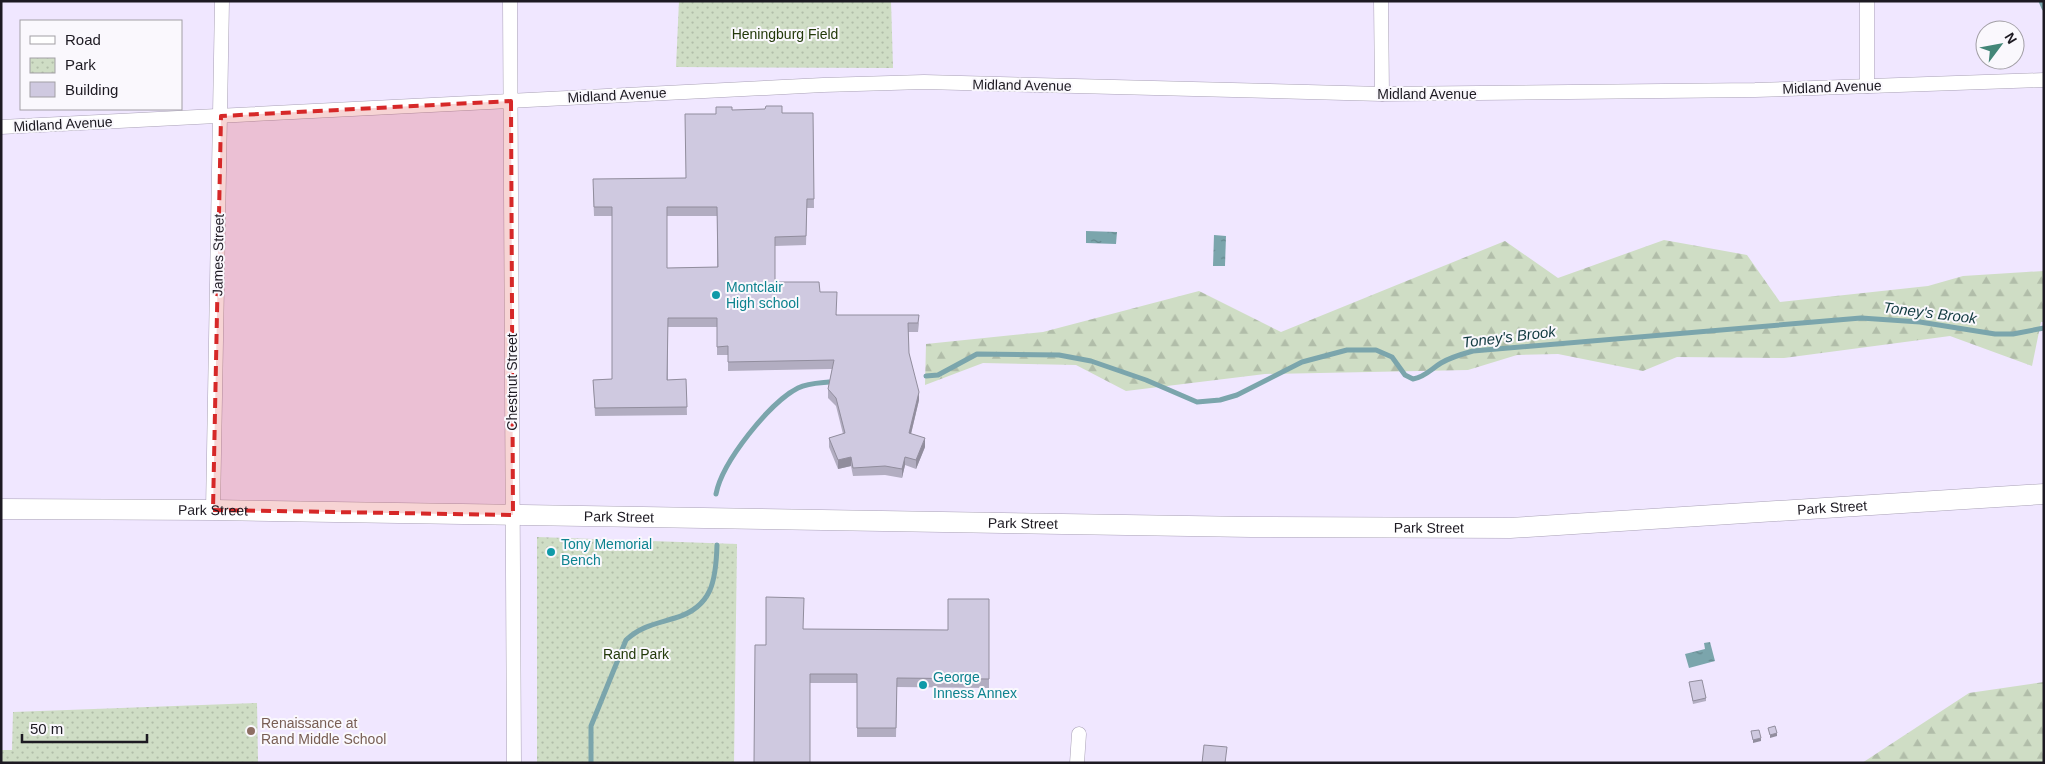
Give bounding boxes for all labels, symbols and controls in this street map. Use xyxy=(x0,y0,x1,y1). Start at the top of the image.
legend xyxy=(20,20,182,110)
north arrow xyxy=(1975,20,2025,70)
park label: Heningburg Field xyxy=(732,26,838,42)
text: N xyxy=(2002,30,2020,47)
text: Road xyxy=(65,31,101,48)
text: Park xyxy=(65,56,96,73)
street label: Midland Avenue xyxy=(972,76,1072,94)
street label: Midland Avenue xyxy=(1782,77,1882,97)
text: Building xyxy=(65,81,118,98)
street label: Midland Avenue xyxy=(567,84,667,106)
street label: Midland Avenue xyxy=(1377,86,1477,102)
street label: Midland Avenue xyxy=(13,113,113,135)
street label: James Street xyxy=(209,214,227,296)
place label: Montclair High school xyxy=(726,279,799,311)
marker: Montclair High school xyxy=(710,289,722,301)
water label: Toney's Brook xyxy=(1882,298,1979,327)
water label: Toney's Brook xyxy=(1461,322,1558,351)
street label: Chestnut Street xyxy=(504,333,520,431)
street label: Park Street xyxy=(1797,497,1868,518)
street label: Park Street xyxy=(178,502,248,519)
street label: Park Street xyxy=(584,508,654,525)
street label: Park Street xyxy=(988,515,1058,532)
street label: Park Street xyxy=(1394,520,1464,536)
place label: Tony Memorial Bench xyxy=(561,536,652,568)
marker: Tony Memorial Bench xyxy=(545,546,557,558)
park label: Rand Park xyxy=(603,646,670,662)
place label: George Inness Annex xyxy=(933,669,1017,701)
marker: George Inness Annex xyxy=(917,679,929,691)
scale bar xyxy=(22,712,148,744)
place label: Renaissance at Rand Middle School xyxy=(261,715,386,747)
text: 50 m xyxy=(30,720,63,737)
marker: Renaissance at Rand Middle School xyxy=(245,725,257,737)

